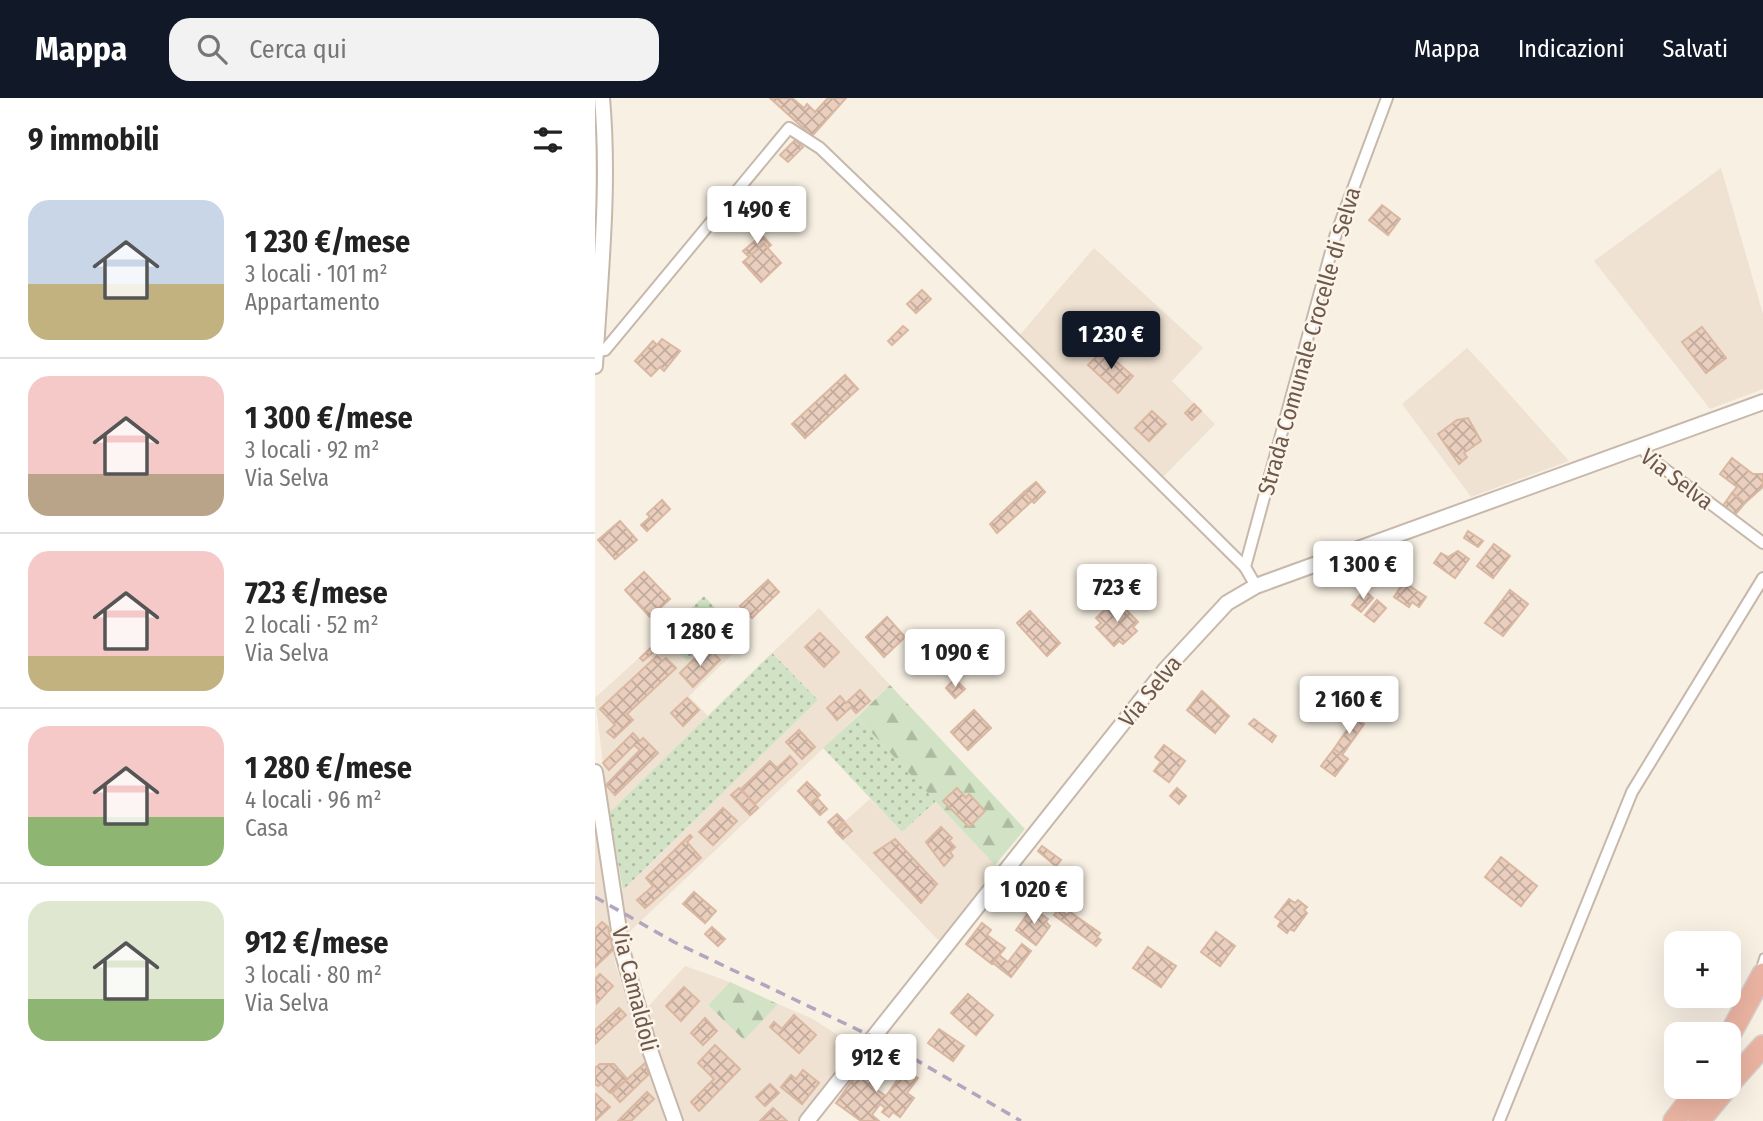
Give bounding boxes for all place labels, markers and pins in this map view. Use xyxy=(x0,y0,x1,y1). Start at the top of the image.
pin: 1 490 € xyxy=(692,186,822,246)
pin: 1 230 € xyxy=(1046,312,1176,371)
pin: 1 300 € xyxy=(1298,542,1428,601)
pin: 723 € xyxy=(1068,564,1166,624)
pin: 1 280 € xyxy=(635,608,765,668)
pin: 1 090 € xyxy=(890,630,1020,689)
pin: 2 160 € xyxy=(1284,676,1414,736)
pin: 1 020 € xyxy=(969,866,1099,926)
pin: 912 € xyxy=(827,1034,925,1094)

